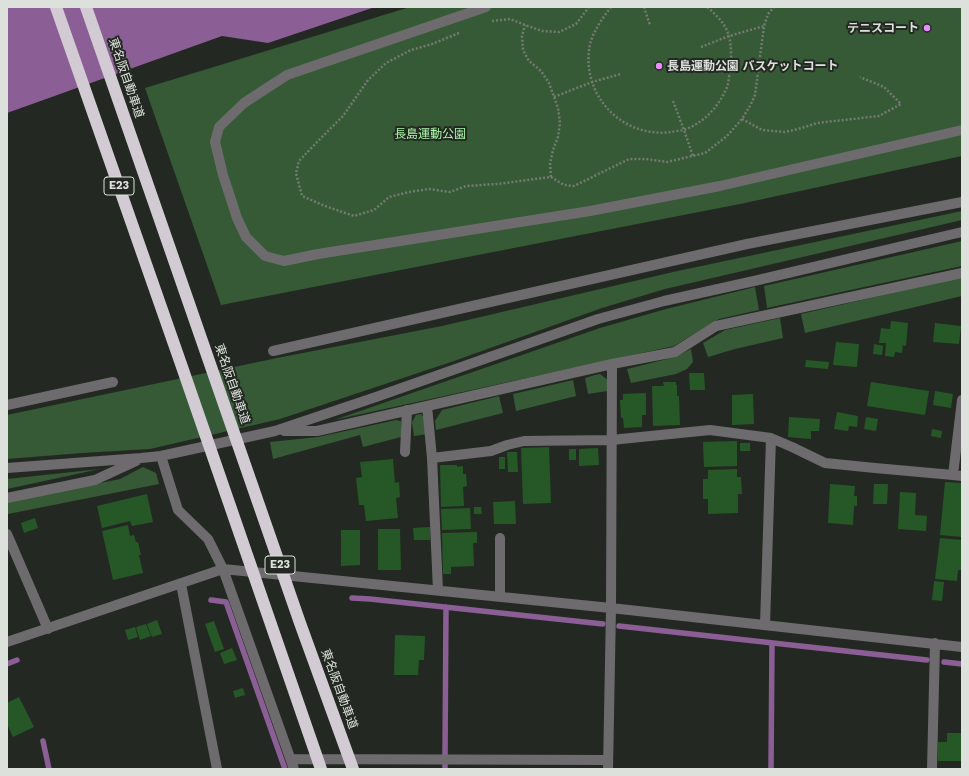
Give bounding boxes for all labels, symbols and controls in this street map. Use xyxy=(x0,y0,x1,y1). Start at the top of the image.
place label: テニスコート xyxy=(847,21,919,35)
marker: テニスコート xyxy=(922,23,932,33)
street label: 東名阪自動車道 xyxy=(106,36,146,120)
place label: 長島運動公園 バスケットコート xyxy=(667,59,838,73)
marker: 長島運動公園 バスケットコート xyxy=(654,61,664,71)
park label: 長島運動公園 xyxy=(394,127,466,141)
road number: E23 xyxy=(104,177,134,195)
street label: 東名阪自動車道 xyxy=(212,342,252,426)
road number: E23 xyxy=(265,556,295,574)
street label: 東名阪自動車道 xyxy=(318,647,360,731)

